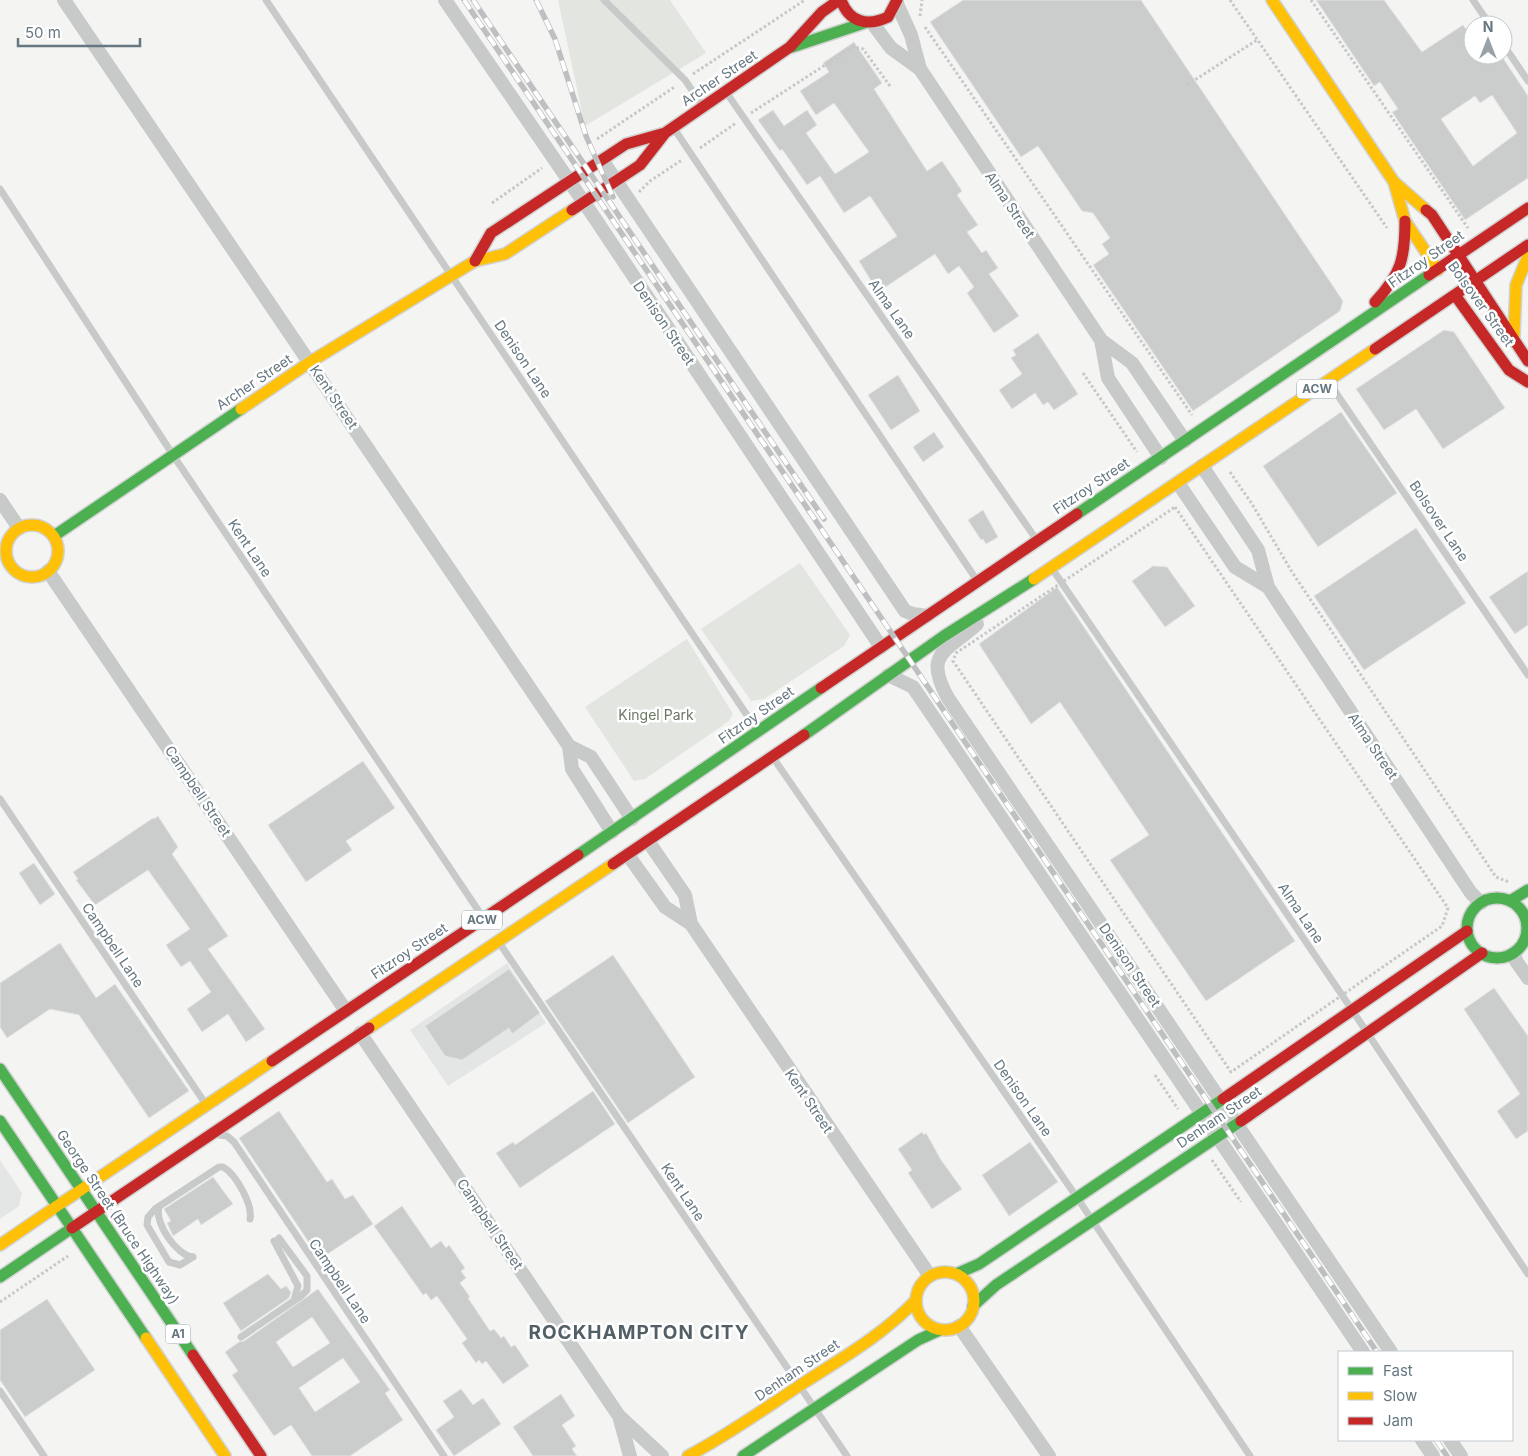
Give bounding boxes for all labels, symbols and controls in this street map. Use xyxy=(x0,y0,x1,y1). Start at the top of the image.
scale bar xyxy=(18,15,140,47)
north arrow xyxy=(1463,15,1513,65)
text: N xyxy=(1483,18,1493,35)
text: 50 m xyxy=(25,23,61,42)
street label: Archer Street xyxy=(678,46,760,109)
street label: Alma Street xyxy=(982,168,1039,242)
street label: Fitzroy Street xyxy=(1385,226,1467,291)
street label: Bolsover Street xyxy=(1445,258,1518,350)
street label: Alma Lane xyxy=(866,275,919,342)
street label: Denison Street xyxy=(630,278,699,368)
street label: Denison Lane xyxy=(491,317,556,401)
street label: Archer Street xyxy=(213,350,295,413)
street label: Kent Street xyxy=(307,362,362,432)
road number: ACW xyxy=(1297,379,1337,398)
street label: Fitzroy Street xyxy=(1049,454,1132,517)
street label: Bolsover Lane xyxy=(1406,477,1473,564)
street label: Kent Lane xyxy=(225,516,276,580)
street label: Fitzroy Street xyxy=(715,682,797,747)
park label: Kingel Park xyxy=(618,706,694,723)
street label: Alma Street xyxy=(1345,709,1402,783)
street label: Campbell Street xyxy=(162,742,235,840)
street label: Alma Lane xyxy=(1275,879,1328,946)
street label: Campbell Lane xyxy=(79,899,148,990)
road number: ACW xyxy=(462,910,502,930)
street label: Fitzroy Street xyxy=(367,919,450,982)
street label: Denison Street xyxy=(1096,920,1165,1010)
street label: Denison Lane xyxy=(991,1056,1056,1140)
street label: Kent Street xyxy=(782,1066,837,1136)
street label: Denham Street xyxy=(1173,1082,1265,1151)
street label: George Street (Bruce Highway) xyxy=(54,1126,183,1307)
street label: Kent Lane xyxy=(658,1160,709,1224)
street label: Campbell Street xyxy=(454,1175,527,1273)
street label: Campbell Lane xyxy=(306,1235,375,1326)
district label: ROCKHAMPTON CITY xyxy=(528,1321,750,1344)
road number: A1 xyxy=(166,1325,190,1344)
street label: Denham Street xyxy=(751,1335,843,1404)
legend xyxy=(1338,1351,1513,1441)
text: Fast xyxy=(1383,1361,1413,1380)
text: Slow xyxy=(1383,1386,1417,1405)
text: Jam xyxy=(1383,1411,1413,1430)

